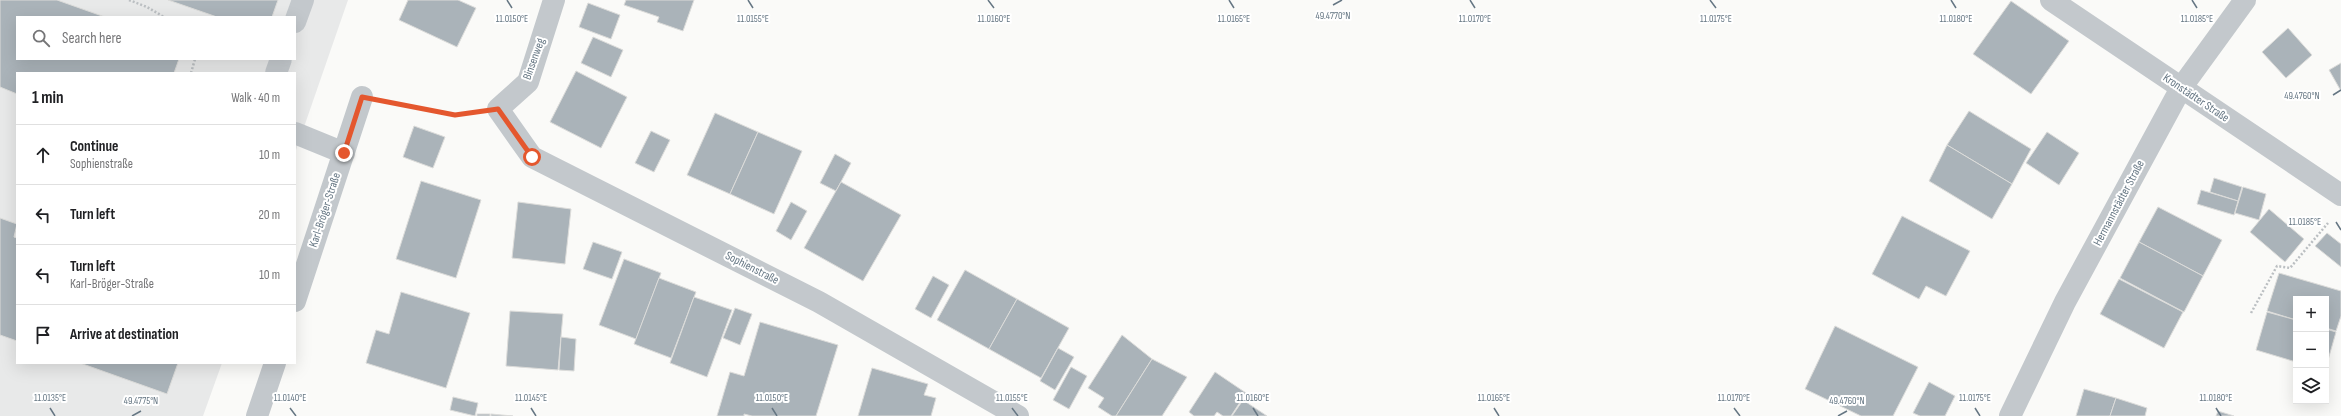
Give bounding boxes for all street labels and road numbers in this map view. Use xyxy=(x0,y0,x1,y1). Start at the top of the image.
street label: Binsenweg xyxy=(520,36,549,82)
street label: Kronstädter Straße xyxy=(2160,70,2232,126)
street label: Hermannstädter Straße xyxy=(2090,157,2148,248)
street label: Karl-Bröger-Straße xyxy=(306,171,344,249)
street label: Sophienstraße xyxy=(723,248,781,288)

